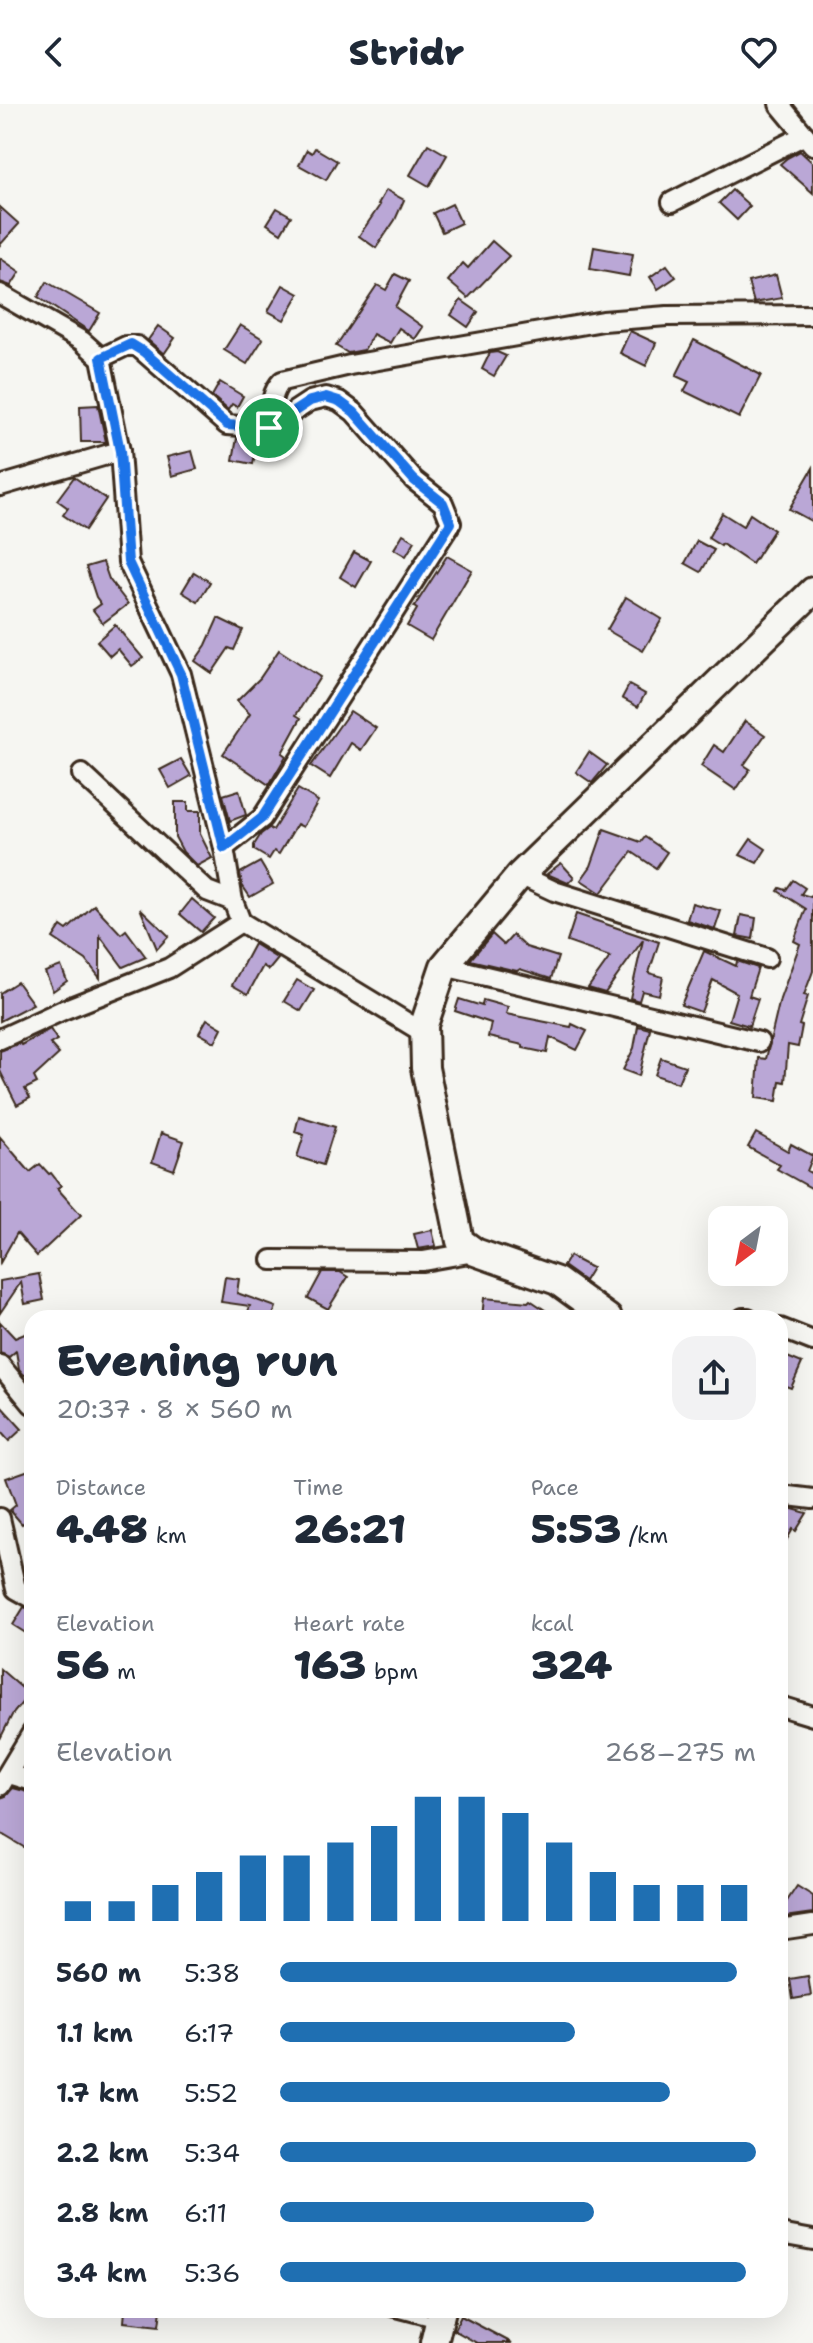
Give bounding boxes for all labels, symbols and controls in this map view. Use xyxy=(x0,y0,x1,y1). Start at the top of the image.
text: Stridr xyxy=(349,28,464,77)
icon: back xyxy=(32,30,76,74)
icon: heart xyxy=(737,30,781,74)
pin xyxy=(235,394,303,462)
icon: arrive xyxy=(247,406,291,450)
north arrow xyxy=(708,1206,788,1286)
map controls xyxy=(708,1206,788,1286)
text: Evening run xyxy=(56,1331,338,1390)
button: share xyxy=(672,1336,756,1420)
text: 20:37 · 8 × 560 m xyxy=(56,1391,293,1426)
text: Distance xyxy=(56,1473,146,1502)
text: Time xyxy=(293,1473,344,1502)
text: Pace xyxy=(531,1473,579,1502)
text: 4.48 xyxy=(56,1502,148,1556)
text: 26:21 xyxy=(293,1502,406,1556)
text: 5:53 xyxy=(531,1502,621,1556)
text: km xyxy=(148,1521,187,1550)
text: /km xyxy=(621,1521,668,1550)
text: Elevation xyxy=(56,1609,154,1638)
text: Heart rate xyxy=(293,1609,405,1638)
text: kcal xyxy=(531,1609,573,1638)
text: 56 xyxy=(56,1638,109,1692)
text: 163 xyxy=(293,1638,366,1692)
text: 324 xyxy=(531,1638,612,1692)
text: m xyxy=(109,1657,136,1686)
text: bpm xyxy=(366,1657,418,1686)
text: Elevation xyxy=(56,1734,172,1769)
text: 268–275 m xyxy=(605,1734,756,1769)
text: 560 m xyxy=(56,1955,141,1990)
text: 5:38 xyxy=(184,1955,240,1990)
text: 1.1 km xyxy=(56,2015,133,2050)
text: 6:17 xyxy=(184,2015,234,2050)
text: 1.7 km xyxy=(56,2075,139,2110)
text: 5:52 xyxy=(184,2075,238,2110)
text: 2.2 km xyxy=(56,2135,149,2170)
text: 5:34 xyxy=(184,2135,240,2170)
text: 2.8 km xyxy=(56,2195,149,2230)
text: 6:11 xyxy=(184,2195,227,2230)
text: 3.4 km xyxy=(56,2255,147,2290)
text: 5:36 xyxy=(184,2255,240,2290)

